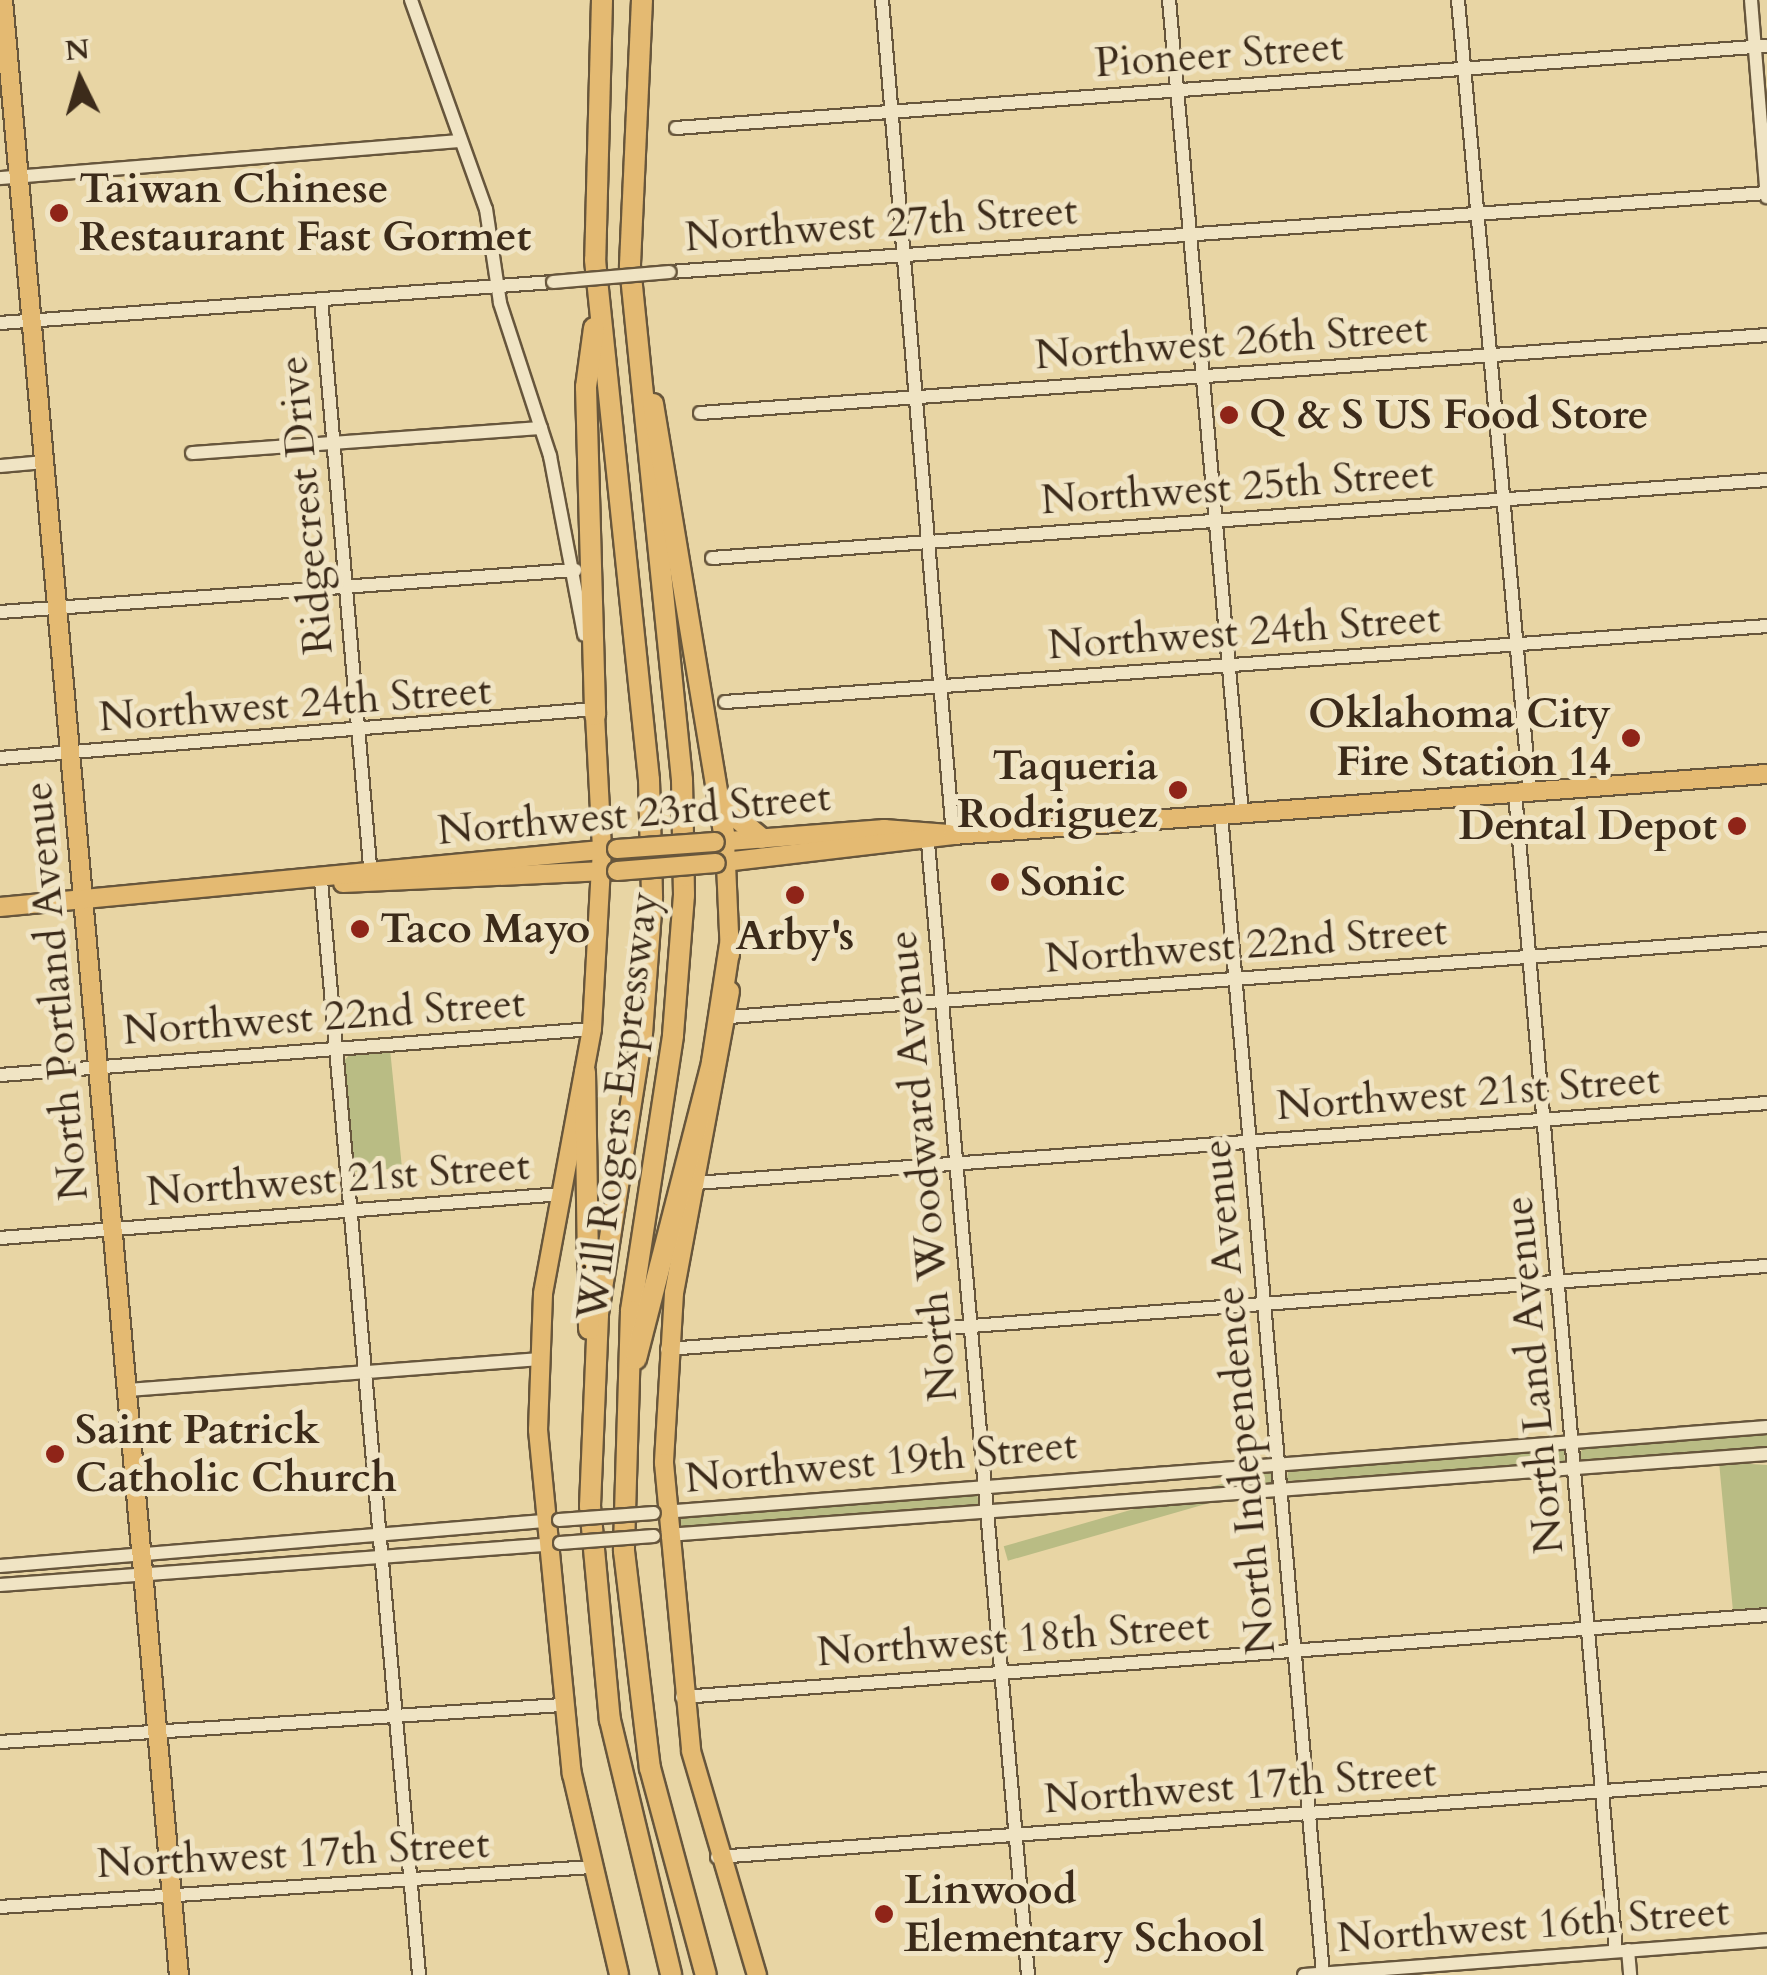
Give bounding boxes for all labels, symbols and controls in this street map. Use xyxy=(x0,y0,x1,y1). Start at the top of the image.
street label: Pioneer Street xyxy=(1093,21,1345,89)
north arrow xyxy=(30,30,130,130)
text: N xyxy=(64,30,91,70)
place label: Taiwan Chinese Restaurant Fast Gormet xyxy=(79,164,531,262)
street label: Northwest 27th Street xyxy=(683,185,1079,263)
marker: Taiwan Chinese Restaurant Fast Gormet xyxy=(48,202,70,224)
street label: Northwest 26th Street xyxy=(1033,303,1429,381)
street label: Ridgecrest Drive xyxy=(268,354,344,656)
place label: Q & S US Food Store xyxy=(1249,390,1649,440)
marker: Q & S US Food Store xyxy=(1218,404,1240,426)
street label: Northwest 25th Street xyxy=(1039,448,1435,526)
street label: Northwest 24th Street xyxy=(1046,593,1442,671)
street label: Northwest 24th Street xyxy=(97,665,493,743)
place label: Oklahoma City Fire Station 14 xyxy=(1308,689,1611,788)
marker: Oklahoma City Fire Station 14 xyxy=(1620,727,1642,749)
place label: Taqueria Rodriguez xyxy=(957,741,1158,839)
street label: Northwest 23rd Street xyxy=(435,772,833,856)
marker: Taqueria Rodriguez xyxy=(1167,779,1189,801)
street label: North Portland Avenue xyxy=(13,780,99,1202)
place label: Dental Depot xyxy=(1459,801,1717,851)
marker: Dental Depot xyxy=(1726,815,1748,837)
place label: Sonic xyxy=(1020,857,1126,907)
marker: Sonic xyxy=(989,871,1011,893)
marker: Arby's xyxy=(784,884,806,906)
street label: Will Rogers Expressway xyxy=(567,889,669,1323)
place label: Taco Mayo xyxy=(380,904,590,954)
street label: Northwest 22nd Street xyxy=(1043,906,1449,984)
place label: Arby's xyxy=(736,911,854,961)
marker: Taco Mayo xyxy=(349,918,371,940)
street label: North Woodward Avenue xyxy=(877,928,969,1404)
street label: Northwest 22nd Street xyxy=(121,978,527,1056)
street label: Northwest 21st Street xyxy=(1275,1054,1661,1132)
street label: North Independence Avenue xyxy=(1191,1137,1287,1657)
street label: Northwest 21st Street xyxy=(145,1140,531,1218)
street label: North Land Avenue xyxy=(1493,1194,1575,1556)
place label: Saint Patrick Catholic Church xyxy=(75,1405,397,1504)
street label: Northwest 19th Street xyxy=(683,1420,1079,1504)
marker: Saint Patrick Catholic Church xyxy=(44,1443,66,1465)
street label: Northwest 18th Street xyxy=(815,1600,1211,1678)
street label: Northwest 17th Street xyxy=(1042,1747,1438,1825)
street label: Northwest 17th Street xyxy=(95,1819,491,1889)
place label: Linwood Elementary School xyxy=(904,1865,1264,1964)
street label: Northwest 16th Street xyxy=(1335,1886,1731,1964)
marker: Linwood Elementary School xyxy=(873,1903,895,1925)

